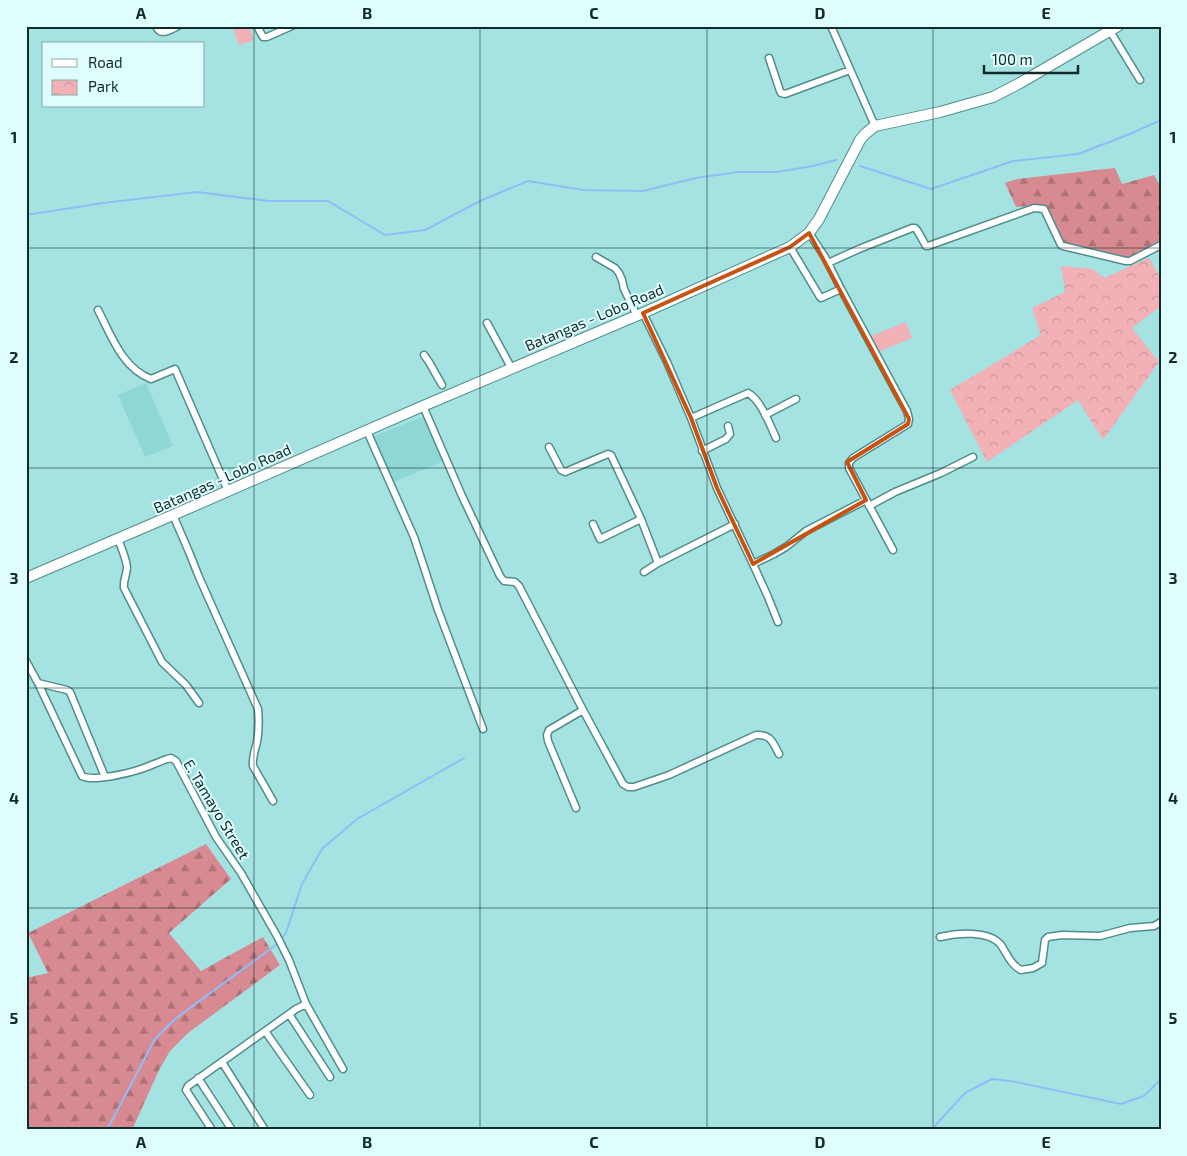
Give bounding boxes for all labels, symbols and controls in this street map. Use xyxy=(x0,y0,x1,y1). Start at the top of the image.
text: A xyxy=(136,3,147,22)
text: B xyxy=(362,3,372,22)
text: C xyxy=(589,3,599,22)
text: D xyxy=(815,3,826,22)
text: E xyxy=(1041,3,1051,22)
legend xyxy=(42,42,205,108)
scale bar xyxy=(984,42,1078,74)
text: 100 m xyxy=(992,50,1033,68)
text: Road xyxy=(88,53,123,71)
text: Park xyxy=(88,77,119,95)
text: 1 xyxy=(11,127,17,146)
text: 1 xyxy=(1170,127,1176,146)
street label: Batangas - Lobo Road xyxy=(522,280,666,354)
text: 2 xyxy=(9,347,19,366)
text: 2 xyxy=(1168,347,1178,366)
street label: Batangas - Lobo Road xyxy=(150,439,294,517)
text: 3 xyxy=(9,568,19,587)
text: 3 xyxy=(1168,568,1178,587)
street label: E. Tamayo Street xyxy=(180,756,254,862)
text: 4 xyxy=(9,788,19,807)
text: 4 xyxy=(1168,788,1178,807)
text: 5 xyxy=(10,1008,19,1027)
text: 5 xyxy=(1169,1008,1178,1027)
text: A xyxy=(136,1132,147,1151)
text: B xyxy=(362,1132,372,1151)
text: C xyxy=(589,1132,599,1151)
text: D xyxy=(815,1132,826,1151)
text: E xyxy=(1041,1132,1051,1151)

